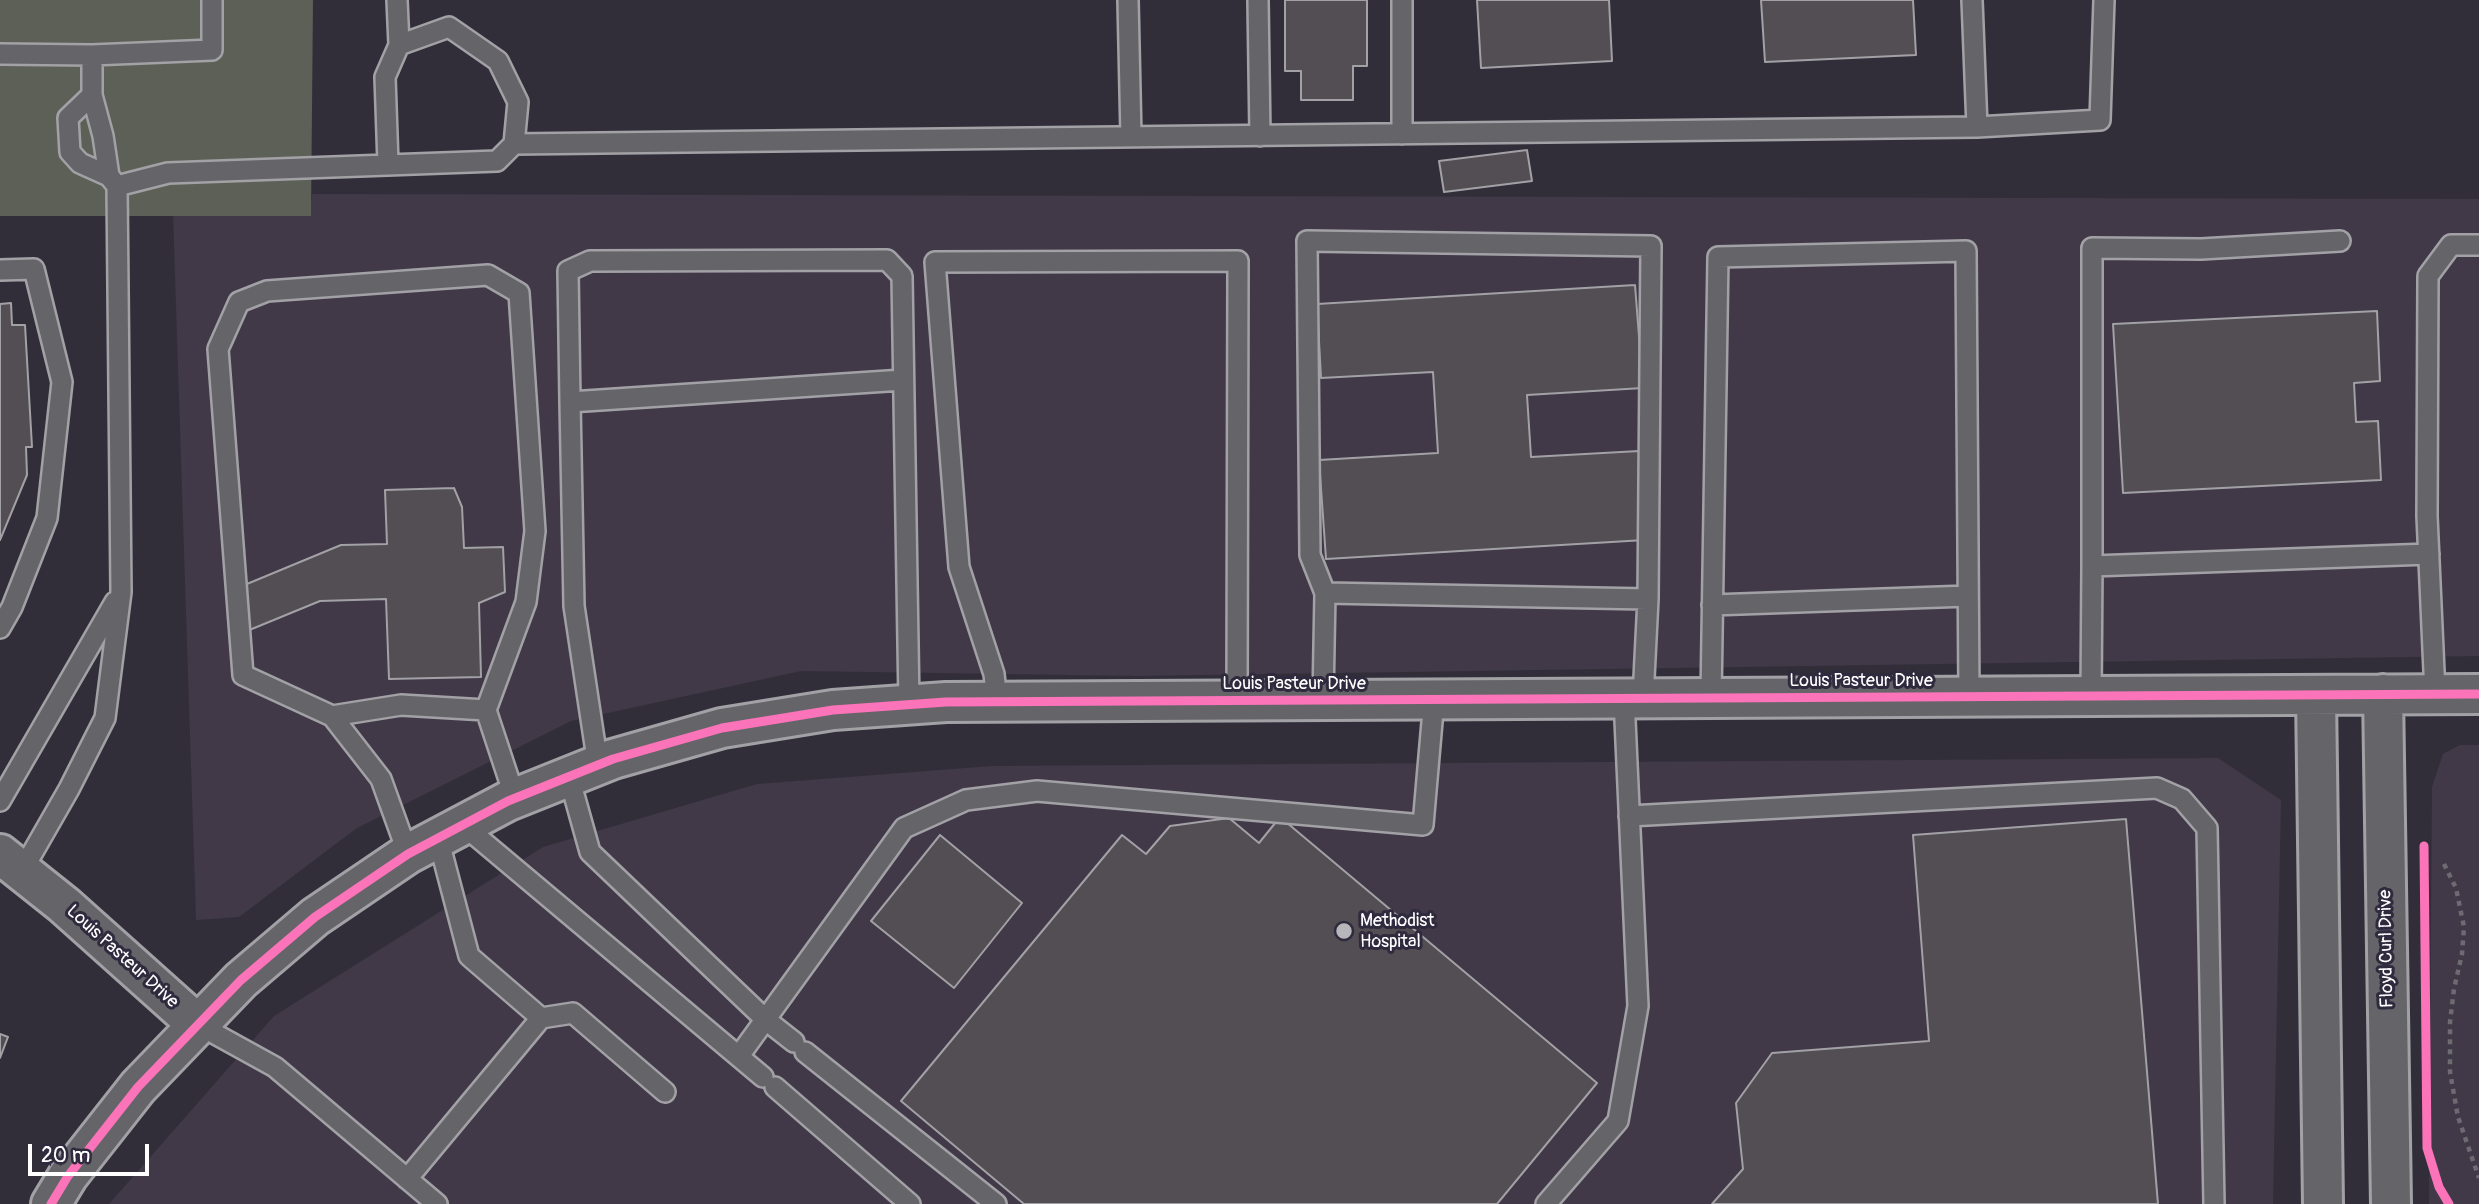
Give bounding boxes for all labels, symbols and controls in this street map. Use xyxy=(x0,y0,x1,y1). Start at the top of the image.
street label: Louis Pasteur Drive xyxy=(1789,670,1933,692)
street label: Louis Pasteur Drive xyxy=(1222,673,1366,695)
street label: Floyd Curl Drive xyxy=(2375,890,2399,1008)
street label: Louis Pasteur Drive xyxy=(61,901,183,1013)
place label: Methodist Hospital xyxy=(1360,910,1435,953)
marker: Methodist Hospital xyxy=(1334,921,1354,941)
scale bar xyxy=(32,1130,152,1174)
text: 20 m xyxy=(41,1142,90,1169)

